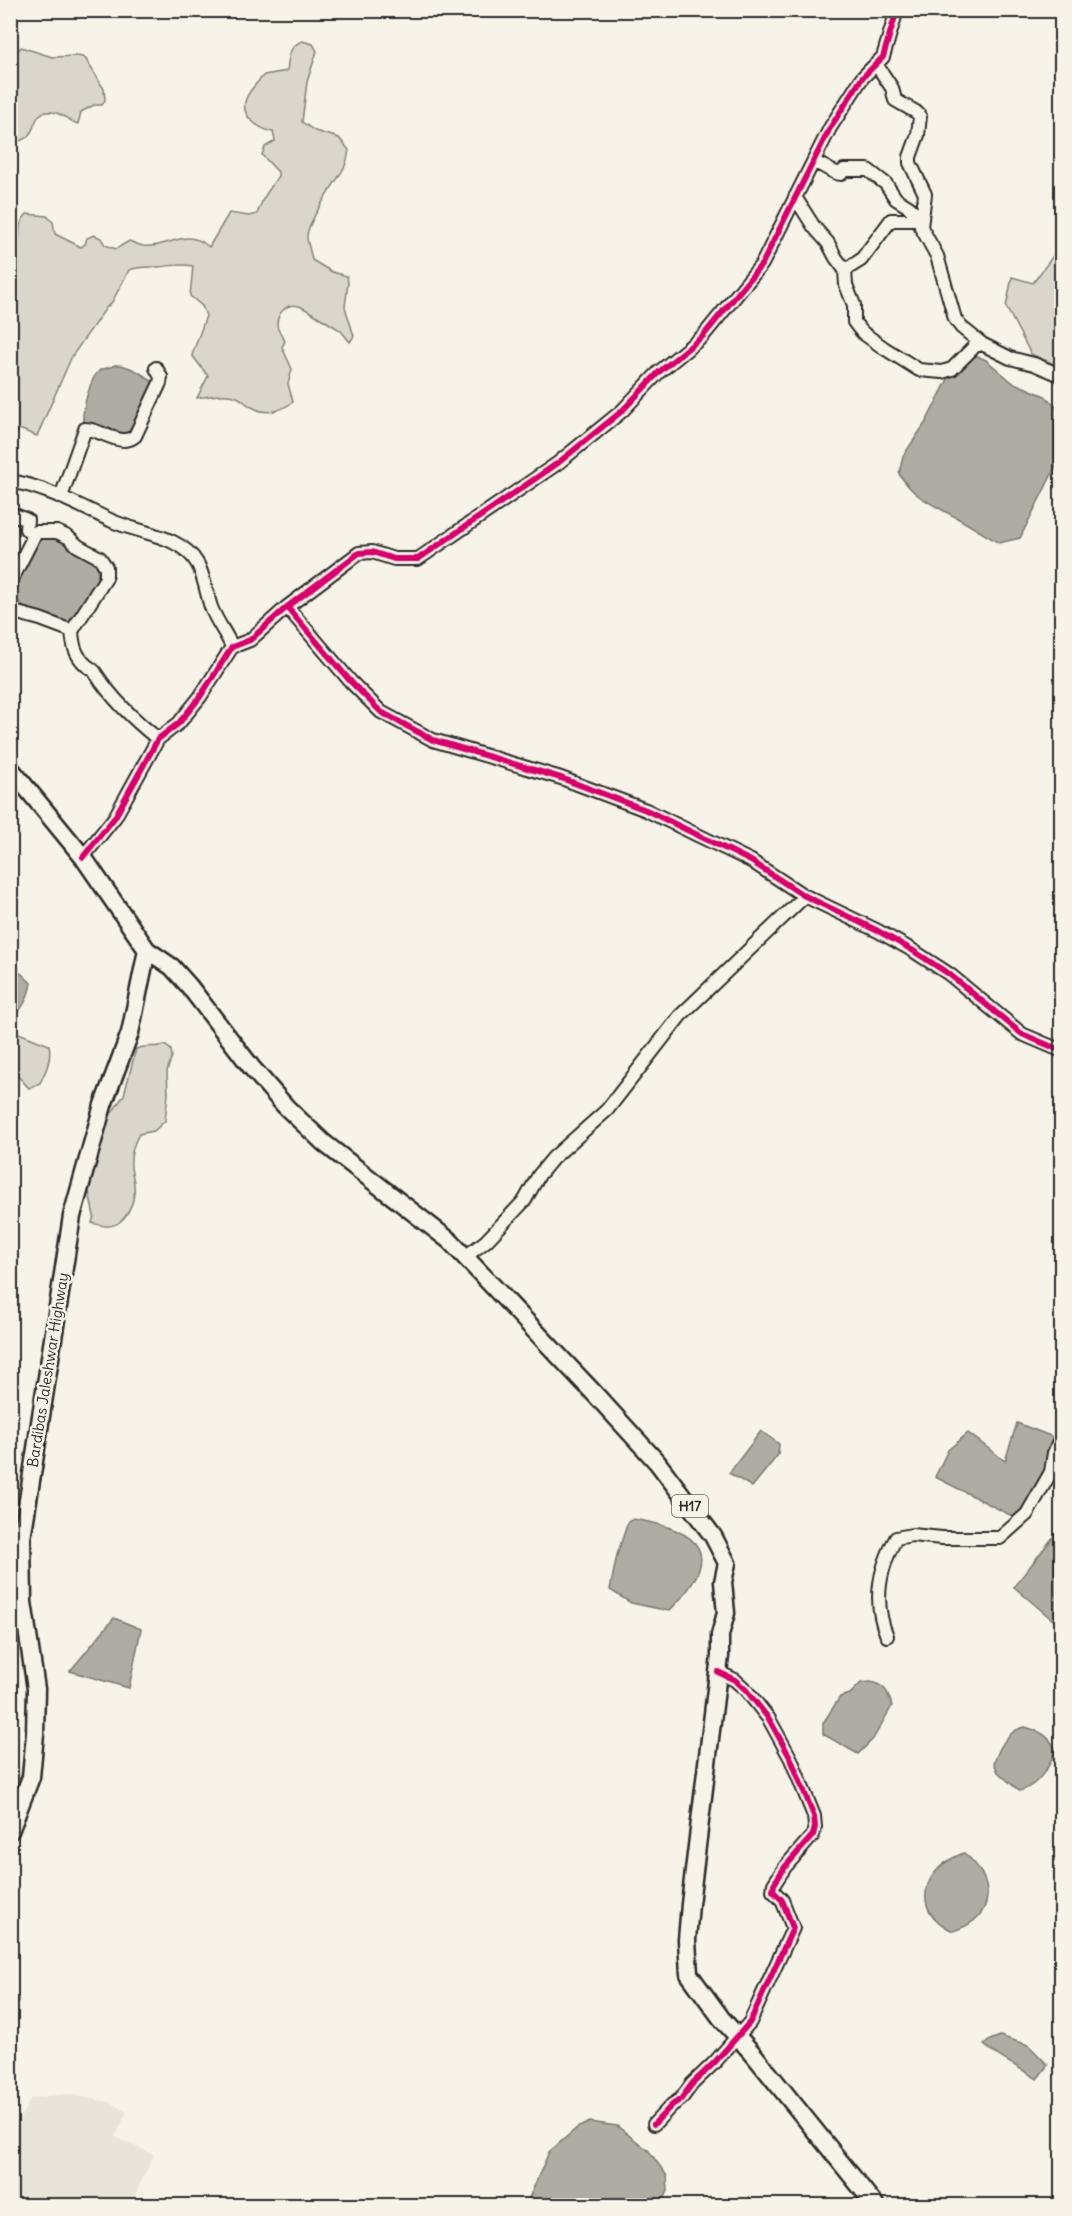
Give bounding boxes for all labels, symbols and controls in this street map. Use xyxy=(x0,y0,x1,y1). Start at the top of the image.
street label: Bardibas Jaleshwar Highway xyxy=(23,1271,72,1469)
road number: H17 xyxy=(672,1495,708,1517)

